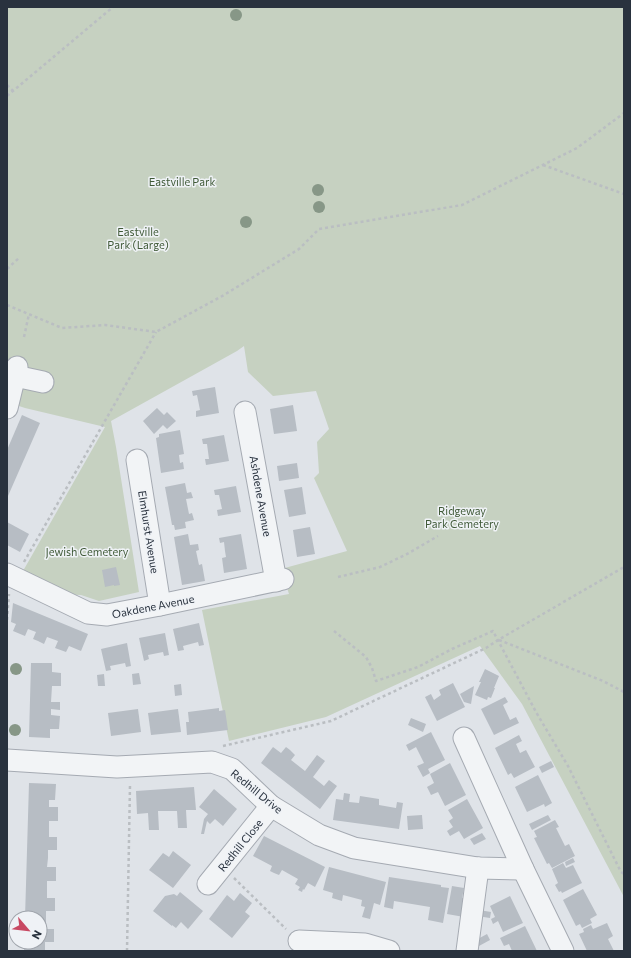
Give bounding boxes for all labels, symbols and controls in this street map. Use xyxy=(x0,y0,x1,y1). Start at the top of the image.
park label: Eastville Park xyxy=(149,175,215,188)
park label: Eastville Park (Large) xyxy=(107,225,169,251)
street label: Ashdene Avenue xyxy=(247,455,275,538)
street label: Elmhurst Avenue xyxy=(136,490,162,575)
park label: Ridgeway Park Cemetery xyxy=(425,504,499,530)
park label: Jewish Cemetery xyxy=(46,545,129,559)
street label: Oakdene Avenue xyxy=(111,592,195,620)
street label: Redhill Drive xyxy=(229,766,286,816)
street label: Redhill Close xyxy=(215,816,265,874)
north arrow xyxy=(8,910,48,950)
text: N xyxy=(30,928,45,942)

